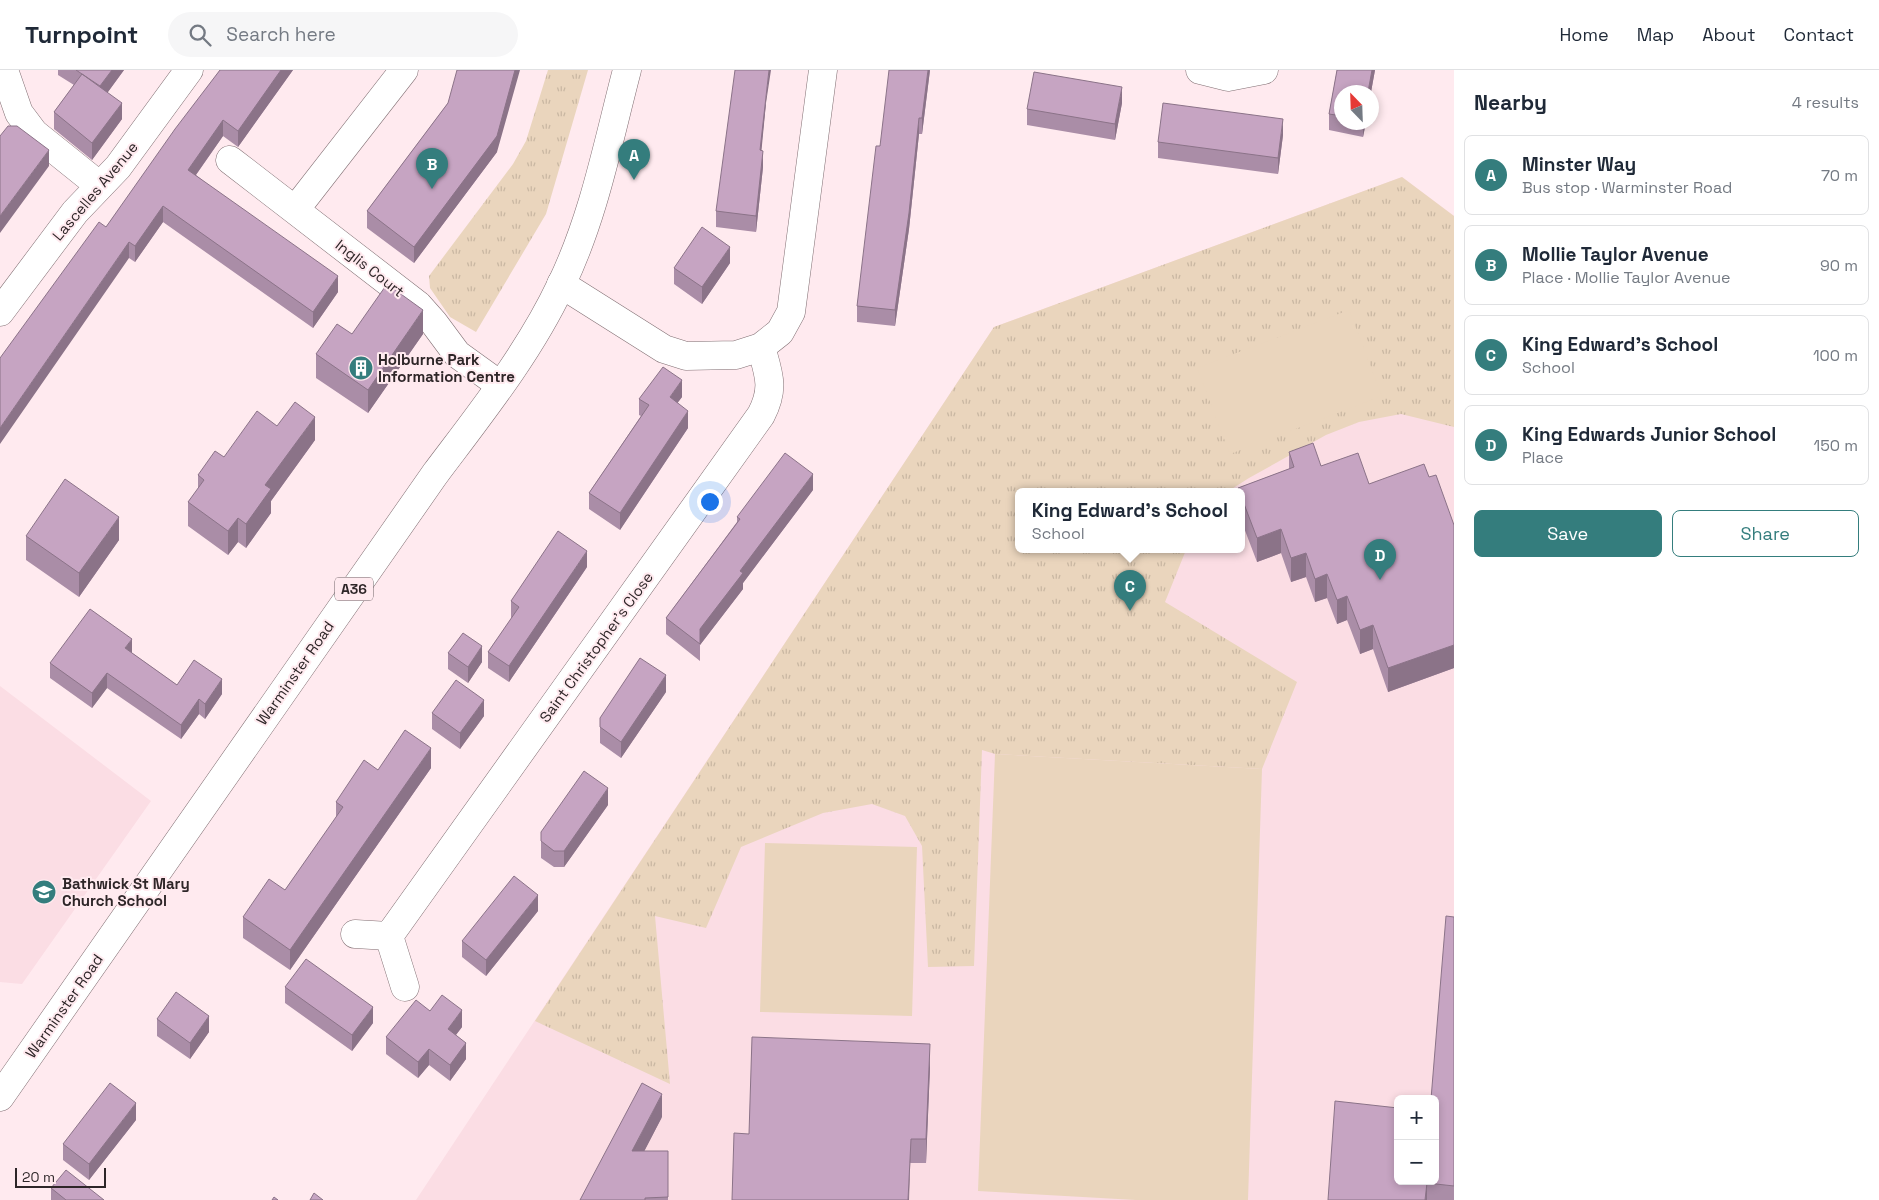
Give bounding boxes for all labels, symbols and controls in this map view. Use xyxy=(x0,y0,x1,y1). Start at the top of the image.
search box xyxy=(168,12,518,57)
text: Turnpoint xyxy=(25,19,138,50)
icon: search xyxy=(186,21,214,49)
text: Search here xyxy=(226,22,336,47)
text: Home xyxy=(1560,23,1609,46)
text: Map xyxy=(1637,23,1674,46)
text: About xyxy=(1702,23,1756,46)
text: Contact xyxy=(1784,23,1854,46)
north arrow xyxy=(1334,85,1379,130)
text: Nearby xyxy=(1474,89,1547,116)
text: 4 results xyxy=(1792,92,1859,113)
street label: Lascelles Avenue xyxy=(48,138,142,244)
pin: A xyxy=(618,139,650,180)
pin: B xyxy=(416,148,448,189)
text: Minster Way xyxy=(1522,152,1636,177)
text: A xyxy=(1486,165,1496,186)
text: 70 m xyxy=(1821,165,1858,186)
text: Bus stop · Warminster Road xyxy=(1522,177,1732,198)
street label: Inglis Court xyxy=(332,235,408,301)
text: Mollie Taylor Avenue xyxy=(1522,242,1709,267)
text: B xyxy=(1486,255,1496,276)
text: 90 m xyxy=(1820,255,1858,276)
text: Place · Mollie Taylor Avenue xyxy=(1522,267,1730,288)
text: King Edward's School xyxy=(1522,332,1718,357)
text: C xyxy=(1486,345,1496,366)
text: 100 m xyxy=(1813,345,1858,366)
place label: Holburne Park Information Centre xyxy=(378,350,515,386)
building icon: Holburne Park Information Centre xyxy=(348,355,374,381)
text: School xyxy=(1522,357,1575,378)
text: King Edwards Junior School xyxy=(1522,422,1776,447)
text: D xyxy=(1486,435,1496,456)
text: 150 m xyxy=(1814,435,1858,456)
text: Place xyxy=(1522,447,1564,468)
popup xyxy=(1015,488,1245,553)
your location xyxy=(697,489,723,515)
text: King Edward's School xyxy=(1032,498,1228,523)
button: Save xyxy=(1474,510,1662,557)
button: Share xyxy=(1672,510,1859,557)
text: School xyxy=(1032,523,1085,544)
pin: D xyxy=(1364,539,1396,580)
street label: Saint Christopher's Close xyxy=(535,568,657,726)
pin: C xyxy=(1114,570,1146,611)
road number: A36 xyxy=(335,578,373,600)
street label: Warminster Road xyxy=(252,617,338,729)
place label: Bathwick St Mary Church School xyxy=(62,874,190,910)
school or university icon: Bathwick St Mary Church School xyxy=(31,879,57,905)
street label: Warminster Road xyxy=(21,950,107,1062)
map controls xyxy=(1394,1095,1439,1185)
button: + xyxy=(1394,1095,1439,1140)
button: − xyxy=(1394,1140,1439,1185)
scale bar xyxy=(15,1165,106,1188)
text: 20 m xyxy=(22,1168,55,1186)

